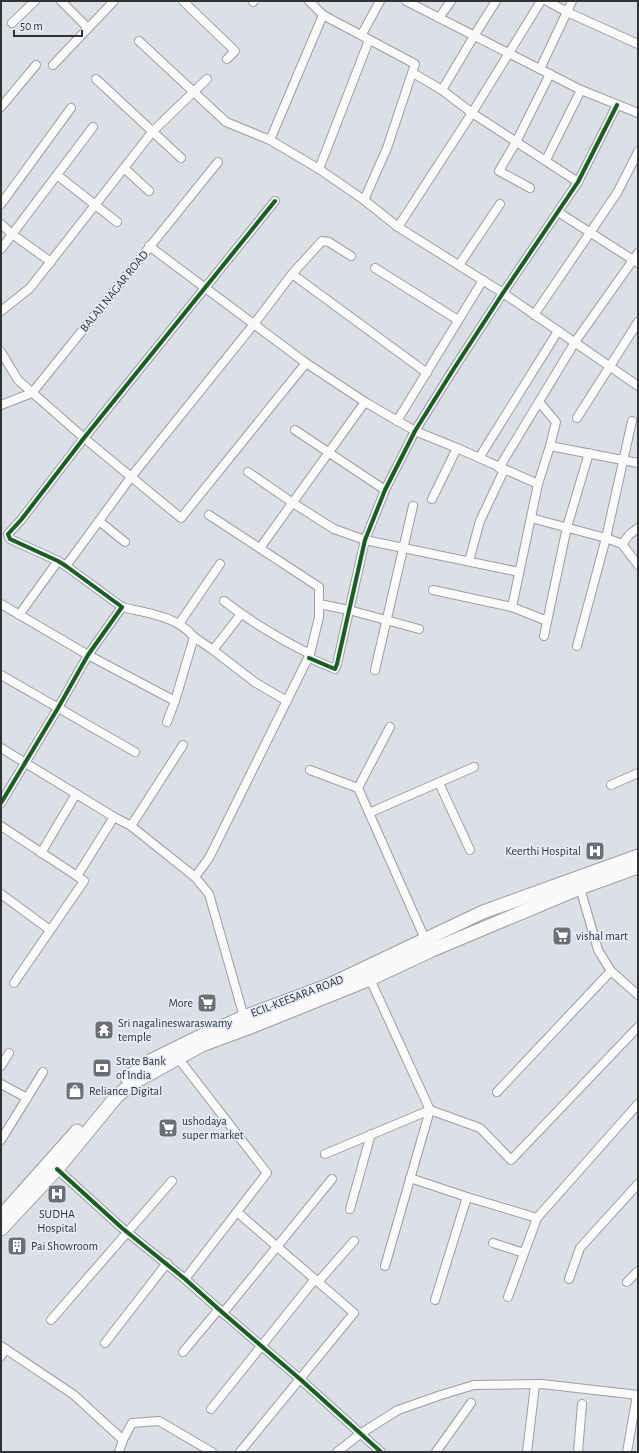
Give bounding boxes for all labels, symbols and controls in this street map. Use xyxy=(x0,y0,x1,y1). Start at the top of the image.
scale bar xyxy=(14,12,82,38)
text: 50 m xyxy=(20,20,43,32)
street label: BALAJI NAGAR ROAD xyxy=(78,248,150,334)
hospital icon: Keerthi Hospital xyxy=(584,840,606,862)
place label: Keerthi Hospital xyxy=(505,845,581,857)
supermarket icon: vishal mart xyxy=(551,925,573,947)
place label: vishal mart xyxy=(576,930,628,942)
street label: ECIL-KEESARA ROAD xyxy=(249,973,345,1019)
supermarket icon: More xyxy=(196,992,218,1014)
place label: More xyxy=(169,997,193,1009)
place label: Sri nagalineswaraswamy temple xyxy=(118,1017,232,1043)
temple icon: Sri nagalineswaraswamy temple xyxy=(93,1019,115,1041)
place label: State Bank of India xyxy=(116,1055,166,1081)
bank icon: State Bank of India xyxy=(91,1057,113,1079)
shop icon: Reliance Digital xyxy=(64,1080,86,1102)
place label: Reliance Digital xyxy=(89,1085,162,1097)
place label: ushodaya super market xyxy=(182,1115,244,1141)
supermarket icon: ushodaya super market xyxy=(157,1117,179,1139)
hospital icon: SUDHA Hospital xyxy=(46,1183,68,1205)
place label: SUDHA Hospital xyxy=(37,1208,77,1234)
building icon: Pai Showroom xyxy=(6,1235,28,1257)
place label: Pai Showroom xyxy=(31,1240,98,1252)

